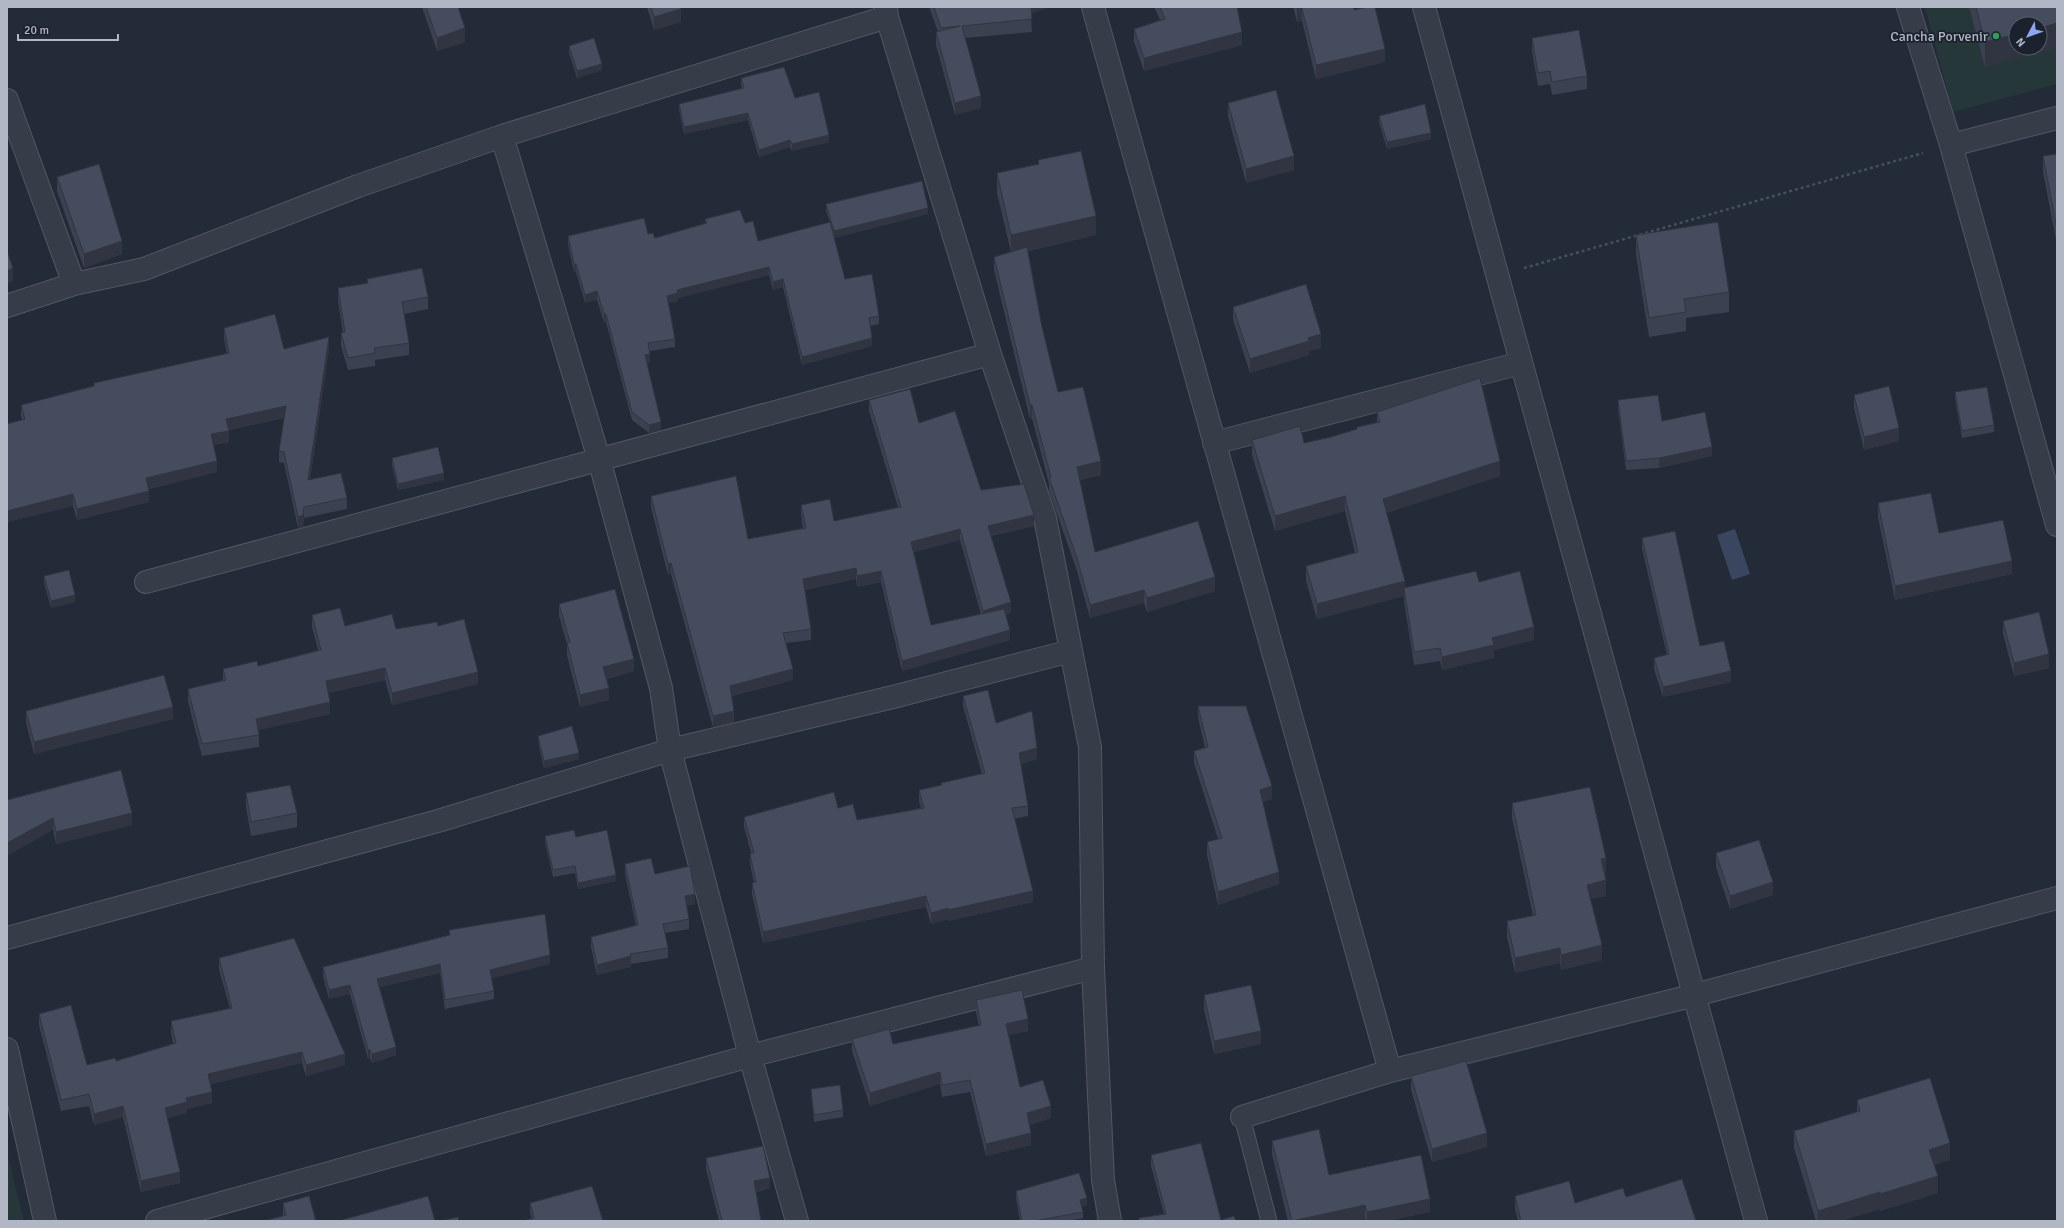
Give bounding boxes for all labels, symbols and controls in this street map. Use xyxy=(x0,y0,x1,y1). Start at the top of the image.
scale bar xyxy=(18,16,118,42)
north arrow xyxy=(2008,16,2048,56)
text: 20 m xyxy=(24,23,49,38)
place label: Cancha Porvenir xyxy=(1890,28,1989,45)
marker: Cancha Porvenir xyxy=(1991,31,2001,41)
text: N xyxy=(2013,35,2028,49)

